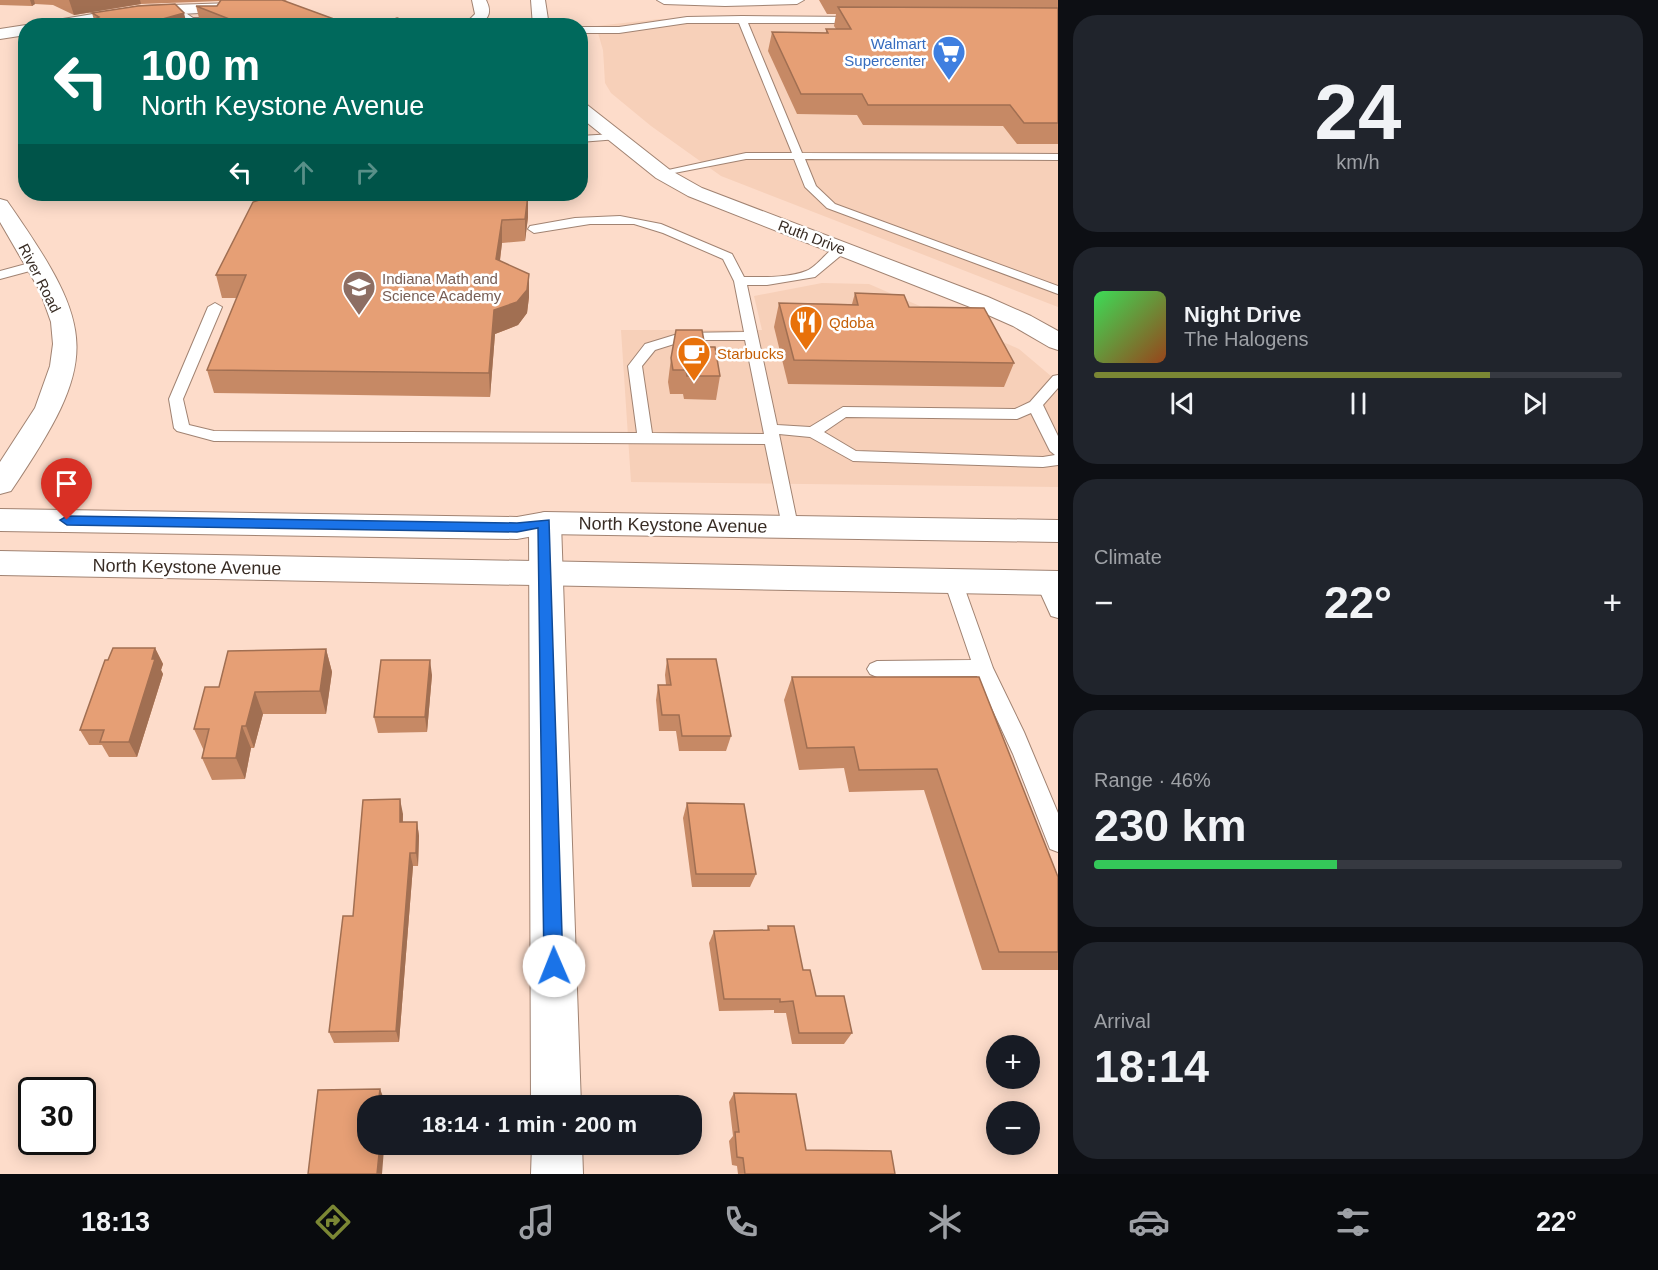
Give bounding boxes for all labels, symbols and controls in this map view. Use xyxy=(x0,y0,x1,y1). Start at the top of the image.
supermarket icon: Walmart Supercenter xyxy=(931,34,967,81)
place label: Walmart Supercenter xyxy=(844,35,927,69)
icon: left xyxy=(42,42,120,120)
text: 100 m xyxy=(141,42,260,89)
text: 24 xyxy=(1315,68,1401,156)
text: North Keystone Avenue xyxy=(141,91,424,121)
text: km/h xyxy=(1336,151,1380,173)
icon: left xyxy=(224,156,257,189)
icon: ahead xyxy=(287,156,320,189)
icon: right xyxy=(350,156,383,189)
street label: Ruth Drive xyxy=(776,216,848,258)
street label: River Road xyxy=(15,241,65,315)
school or university icon: Indiana Math and Science Academy xyxy=(341,269,377,316)
place label: Indiana Math and Science Academy xyxy=(382,270,502,304)
text: Night Drive xyxy=(1184,302,1301,327)
restaurant icon: Qdoba xyxy=(788,304,824,351)
place label: Qdoba xyxy=(829,314,875,331)
text: The Halogens xyxy=(1184,328,1309,350)
cafe icon: Starbucks xyxy=(676,335,712,382)
place label: Starbucks xyxy=(717,345,784,362)
icon: previous xyxy=(1166,387,1199,420)
icon: pause xyxy=(1342,387,1375,420)
icon: next xyxy=(1518,387,1551,420)
pin xyxy=(41,458,92,520)
icon: arrive xyxy=(50,467,83,500)
street label: North Keystone Avenue xyxy=(578,513,768,537)
text: Climate xyxy=(1094,546,1162,568)
street label: North Keystone Avenue xyxy=(92,555,282,579)
text: 22° xyxy=(1324,577,1392,628)
text: − xyxy=(1094,584,1113,621)
text: + xyxy=(1603,584,1622,621)
text: Range · 46% xyxy=(1094,769,1211,791)
text: 230 km xyxy=(1094,800,1247,851)
position arrow xyxy=(522,934,586,998)
text: Arrival xyxy=(1094,1010,1151,1032)
map controls xyxy=(986,1035,1040,1155)
button: + xyxy=(986,1035,1040,1089)
text: 18:14 xyxy=(1094,1041,1209,1092)
speed limit sign: 30 xyxy=(18,1077,96,1155)
button: − xyxy=(986,1101,1040,1155)
text: 18:14 · 1 min · 200 m xyxy=(422,1112,637,1137)
icon: directions xyxy=(312,1201,354,1243)
icon: music xyxy=(516,1201,558,1243)
icon: phone xyxy=(720,1201,762,1243)
icon: climate xyxy=(924,1201,966,1243)
icon: car xyxy=(1128,1201,1170,1243)
icon: filters xyxy=(1332,1201,1374,1243)
text: 18:13 xyxy=(81,1207,150,1237)
text: 22° xyxy=(1536,1207,1577,1237)

